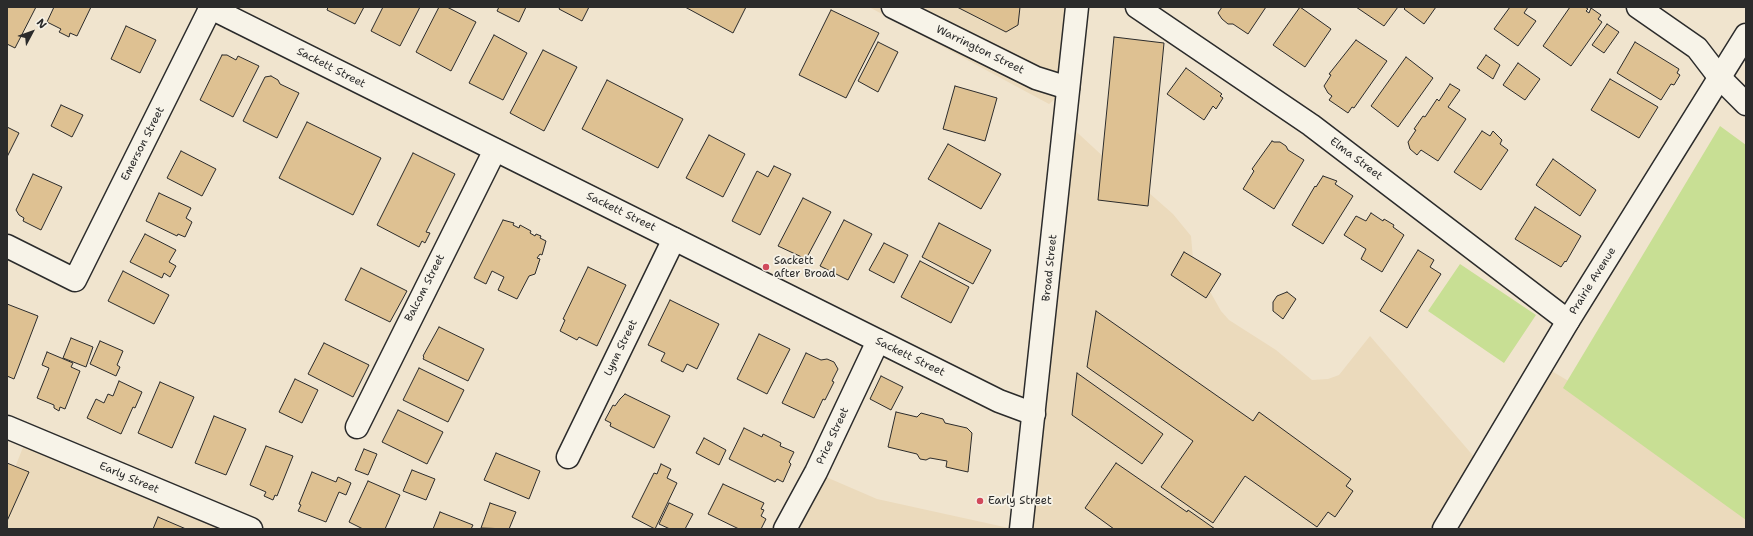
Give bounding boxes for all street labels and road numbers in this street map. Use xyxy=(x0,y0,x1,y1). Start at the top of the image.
street label: Warrington Street xyxy=(934,23,1026,77)
street label: Sackett Street xyxy=(294,45,368,91)
street label: Emerson Street xyxy=(119,105,167,183)
street label: Elma Street xyxy=(1327,135,1385,183)
street label: Sackett Street xyxy=(584,189,658,235)
street label: Broad Street xyxy=(1040,234,1060,302)
street label: Prairie Avenue xyxy=(1567,245,1619,317)
street label: Balcom Street xyxy=(402,252,448,324)
street label: Lynn Street xyxy=(602,318,640,378)
street label: Sackett Street xyxy=(873,334,947,380)
street label: Price Street xyxy=(814,405,852,467)
street label: Early Street xyxy=(97,459,161,497)

